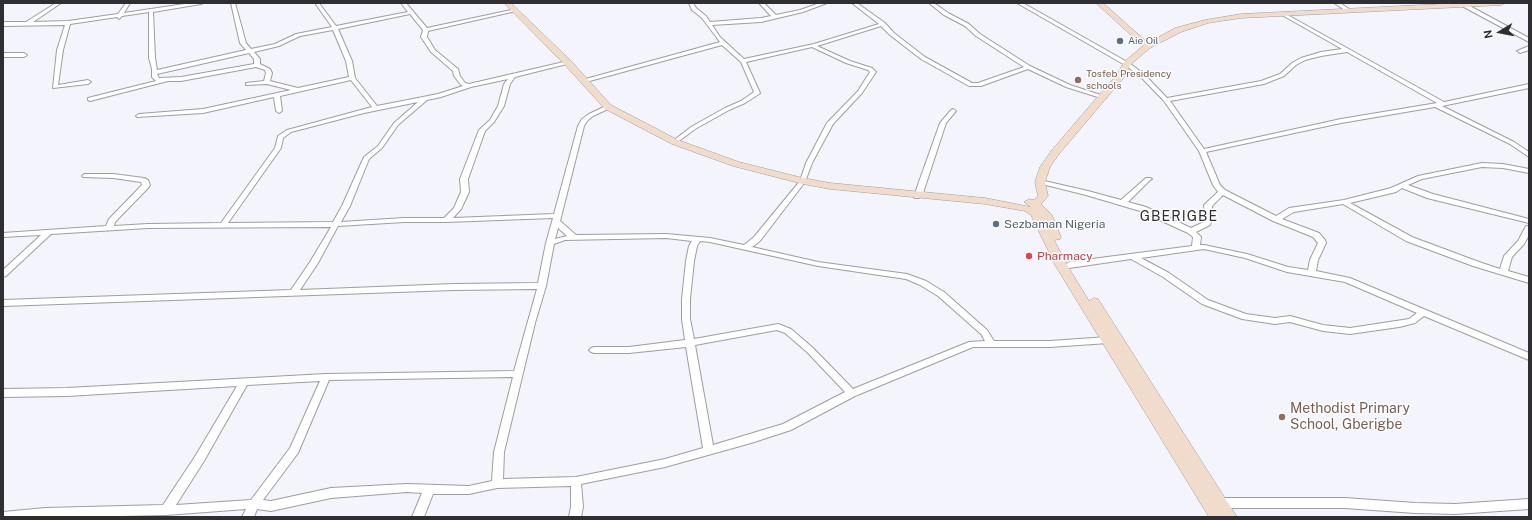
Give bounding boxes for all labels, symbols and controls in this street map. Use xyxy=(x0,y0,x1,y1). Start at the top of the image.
north arrow xyxy=(1480,12,1520,52)
text: N xyxy=(1482,29,1495,39)
place label: Aie Oil xyxy=(1128,35,1159,47)
marker: Aie Oil xyxy=(1115,36,1125,46)
place label: Tosfeb Presidency schools xyxy=(1086,68,1171,92)
marker: Tosfeb Presidency schools xyxy=(1073,75,1083,85)
district label: GBERIGBE xyxy=(1140,209,1218,225)
place label: Sezbaman Nigeria xyxy=(1004,217,1105,231)
marker: Sezbaman Nigeria xyxy=(991,219,1001,229)
place label: Pharmacy xyxy=(1037,249,1093,263)
marker: Pharmacy xyxy=(1024,251,1034,261)
place label: Methodist Primary School, Gberigbe xyxy=(1290,401,1410,434)
marker: Methodist Primary School, Gberigbe xyxy=(1277,412,1287,422)

